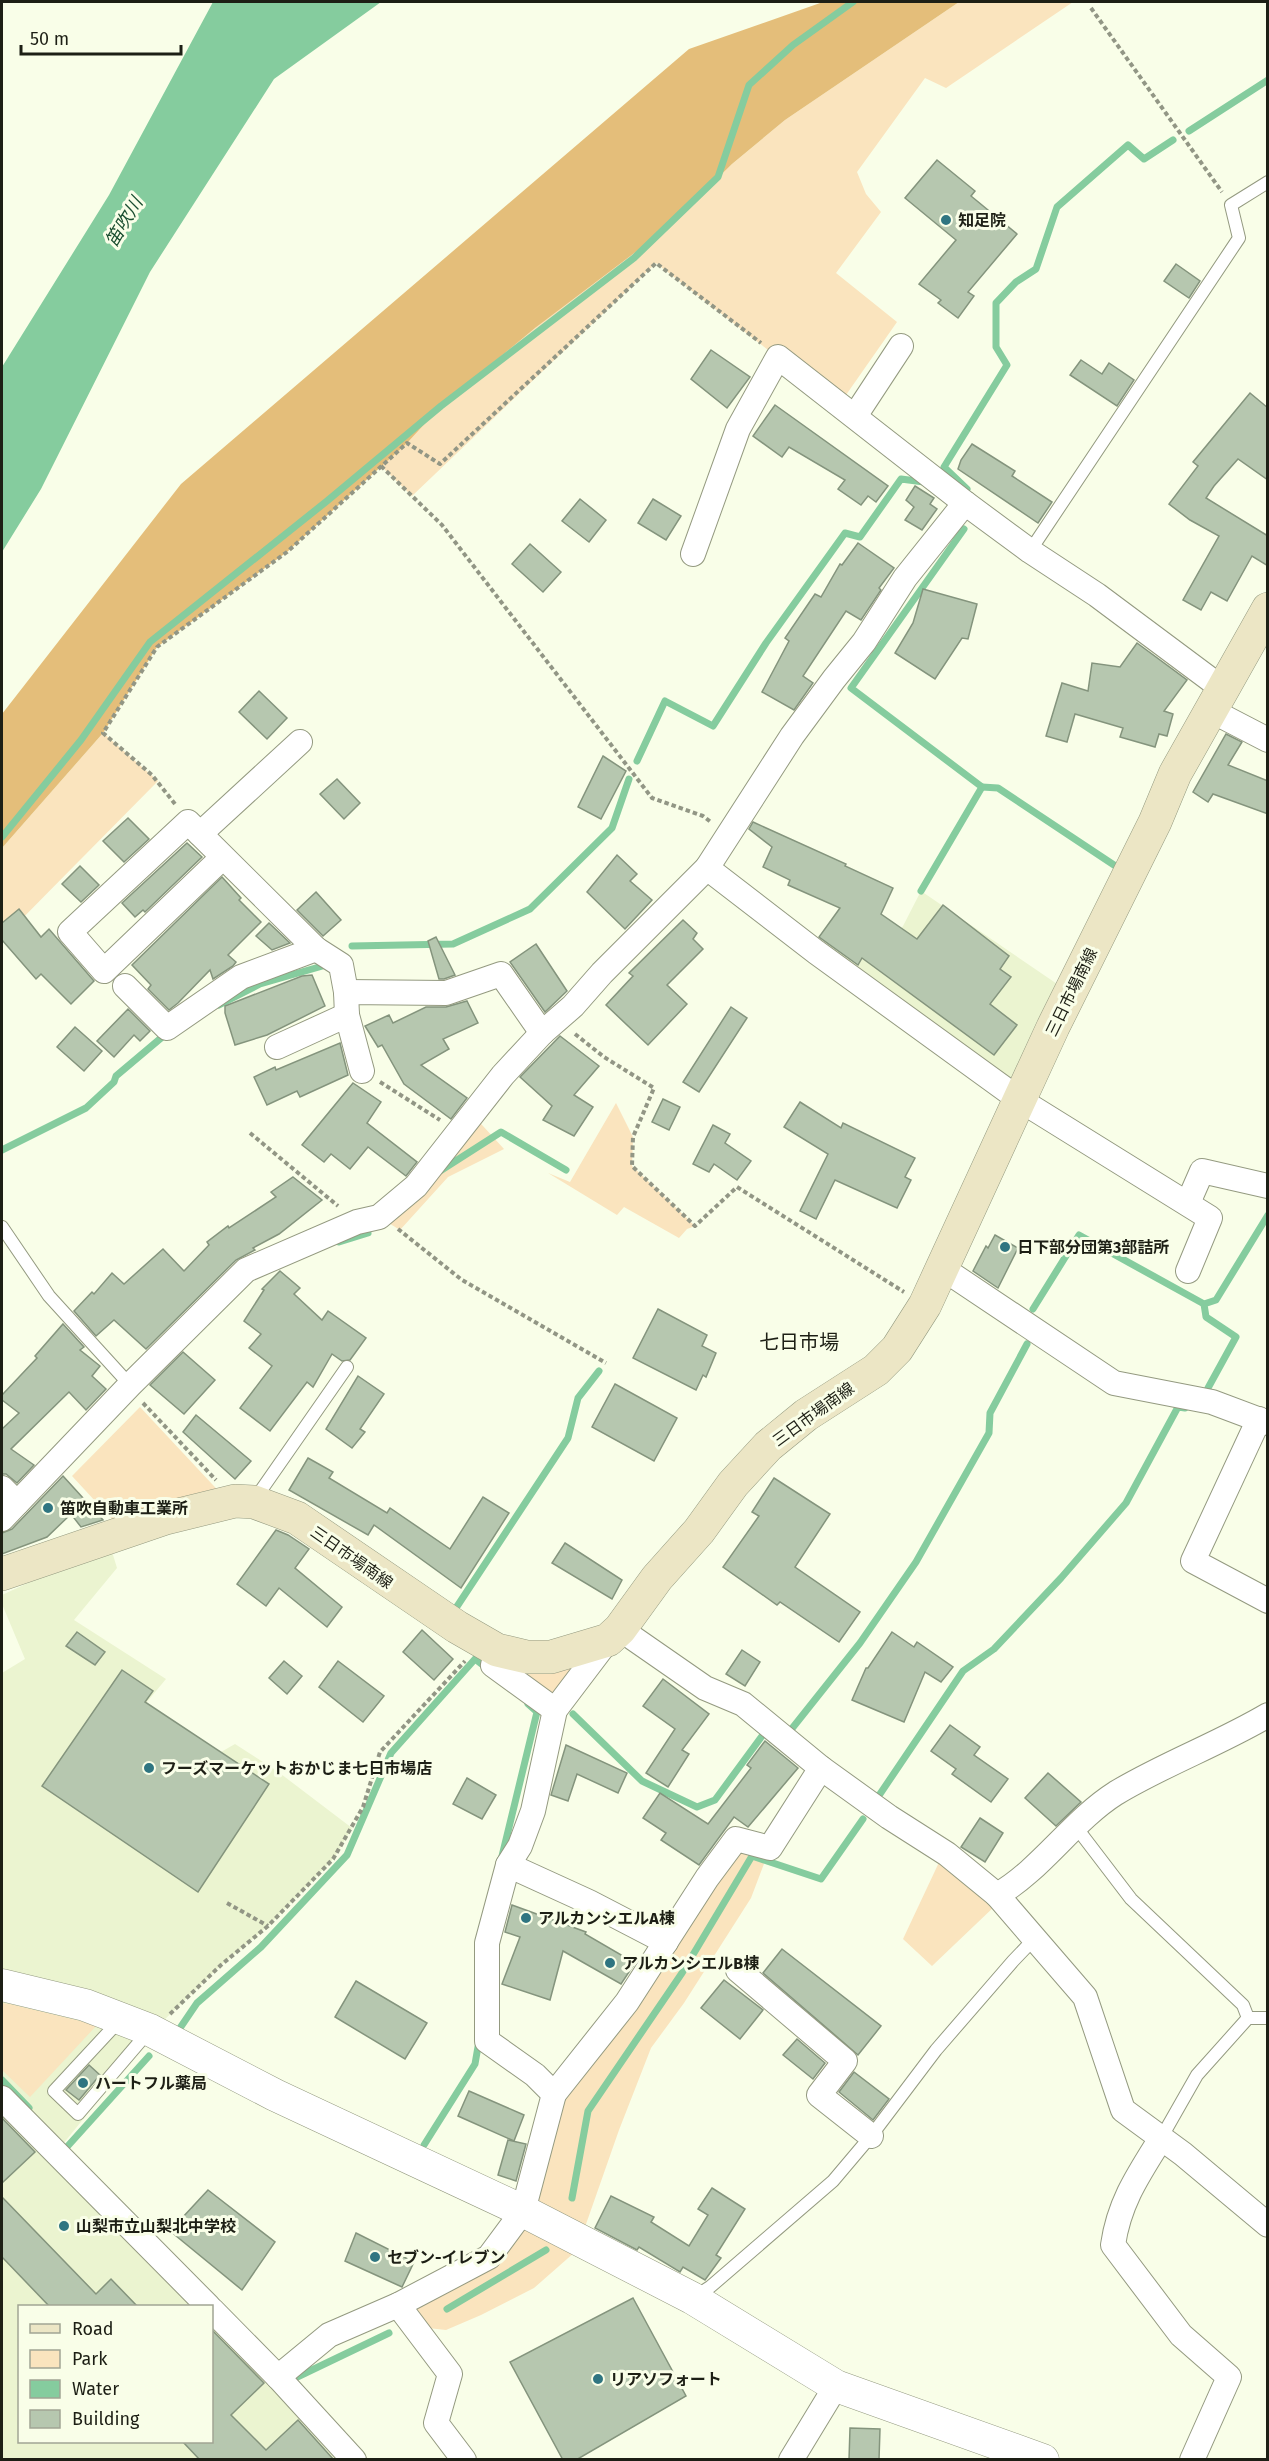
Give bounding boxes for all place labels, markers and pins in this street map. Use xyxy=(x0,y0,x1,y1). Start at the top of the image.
place label: 知足院 xyxy=(958,211,1006,230)
marker: 知足院 xyxy=(939,213,953,227)
place label: 日下部分団第3部詰所 xyxy=(1017,1238,1169,1257)
marker: 日下部分団第3部詰所 xyxy=(998,1240,1012,1254)
place label: 笛吹自動車工業所 xyxy=(60,1499,188,1518)
marker: 笛吹自動車工業所 xyxy=(41,1501,55,1515)
place label: フーズマーケットおかじま七日市場店 xyxy=(161,1759,432,1778)
marker: フーズマーケットおかじま七日市場店 xyxy=(142,1761,156,1775)
place label: アルカンシエルA棟 xyxy=(538,1909,675,1928)
marker: アルカンシエルA棟 xyxy=(519,1911,533,1925)
place label: アルカンシエルB棟 xyxy=(622,1954,759,1973)
marker: アルカンシエルB棟 xyxy=(603,1956,617,1970)
place label: ハートフル薬局 xyxy=(95,2074,207,2093)
marker: ハートフル薬局 xyxy=(76,2076,90,2090)
place label: 山梨市立山梨北中学校 xyxy=(76,2217,236,2236)
marker: 山梨市立山梨北中学校 xyxy=(57,2219,71,2233)
place label: セブン-イレブン xyxy=(387,2248,506,2267)
marker: セブン-イレブン xyxy=(368,2250,382,2264)
place label: リアソフォート xyxy=(610,2370,722,2389)
marker: リアソフォート xyxy=(591,2372,605,2386)

